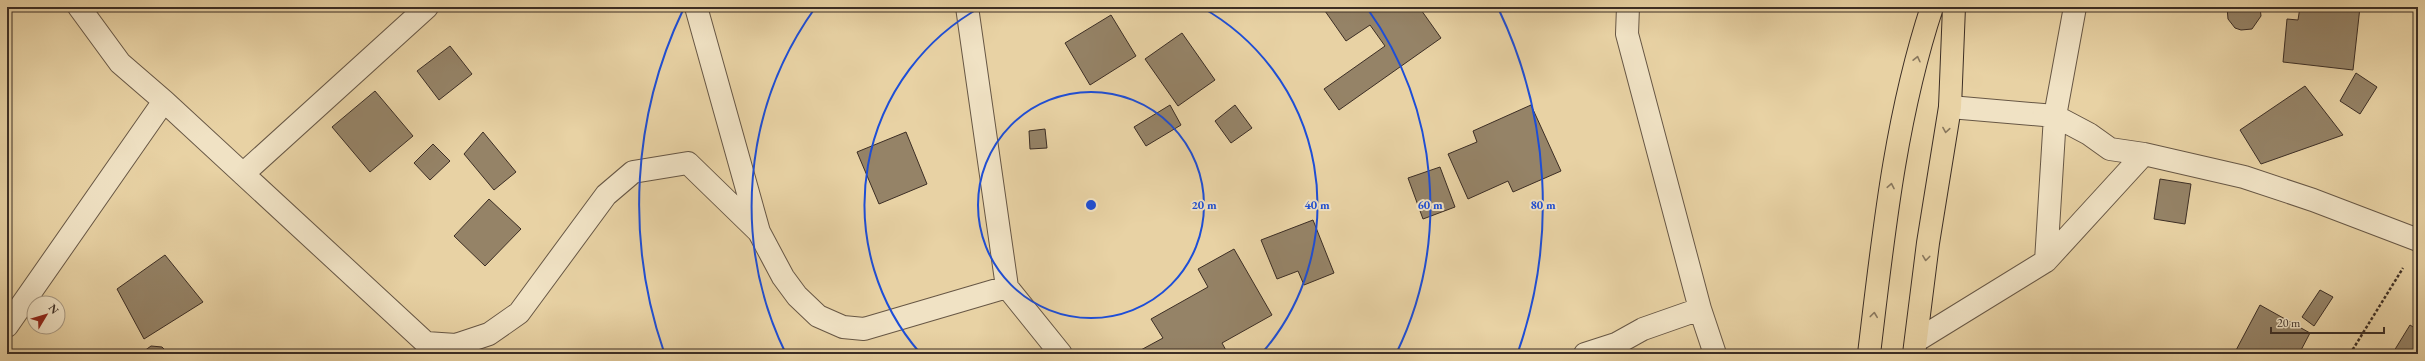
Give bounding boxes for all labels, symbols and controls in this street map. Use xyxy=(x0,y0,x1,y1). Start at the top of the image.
one-way arrow xyxy=(1912,56,1921,63)
one-way arrow xyxy=(1942,127,1951,133)
one-way arrow xyxy=(1886,183,1894,190)
text: 20 m xyxy=(1191,197,1217,213)
text: 40 m xyxy=(1304,197,1330,213)
text: 60 m xyxy=(1417,197,1443,213)
text: 80 m xyxy=(1530,197,1556,213)
centre of rings xyxy=(1084,198,1098,212)
one-way arrow xyxy=(1922,255,1931,261)
north arrow xyxy=(26,295,66,335)
text: N xyxy=(46,301,62,317)
scale bar xyxy=(2271,309,2384,335)
one-way arrow xyxy=(1869,312,1878,318)
text: 20 m xyxy=(2277,315,2301,331)

